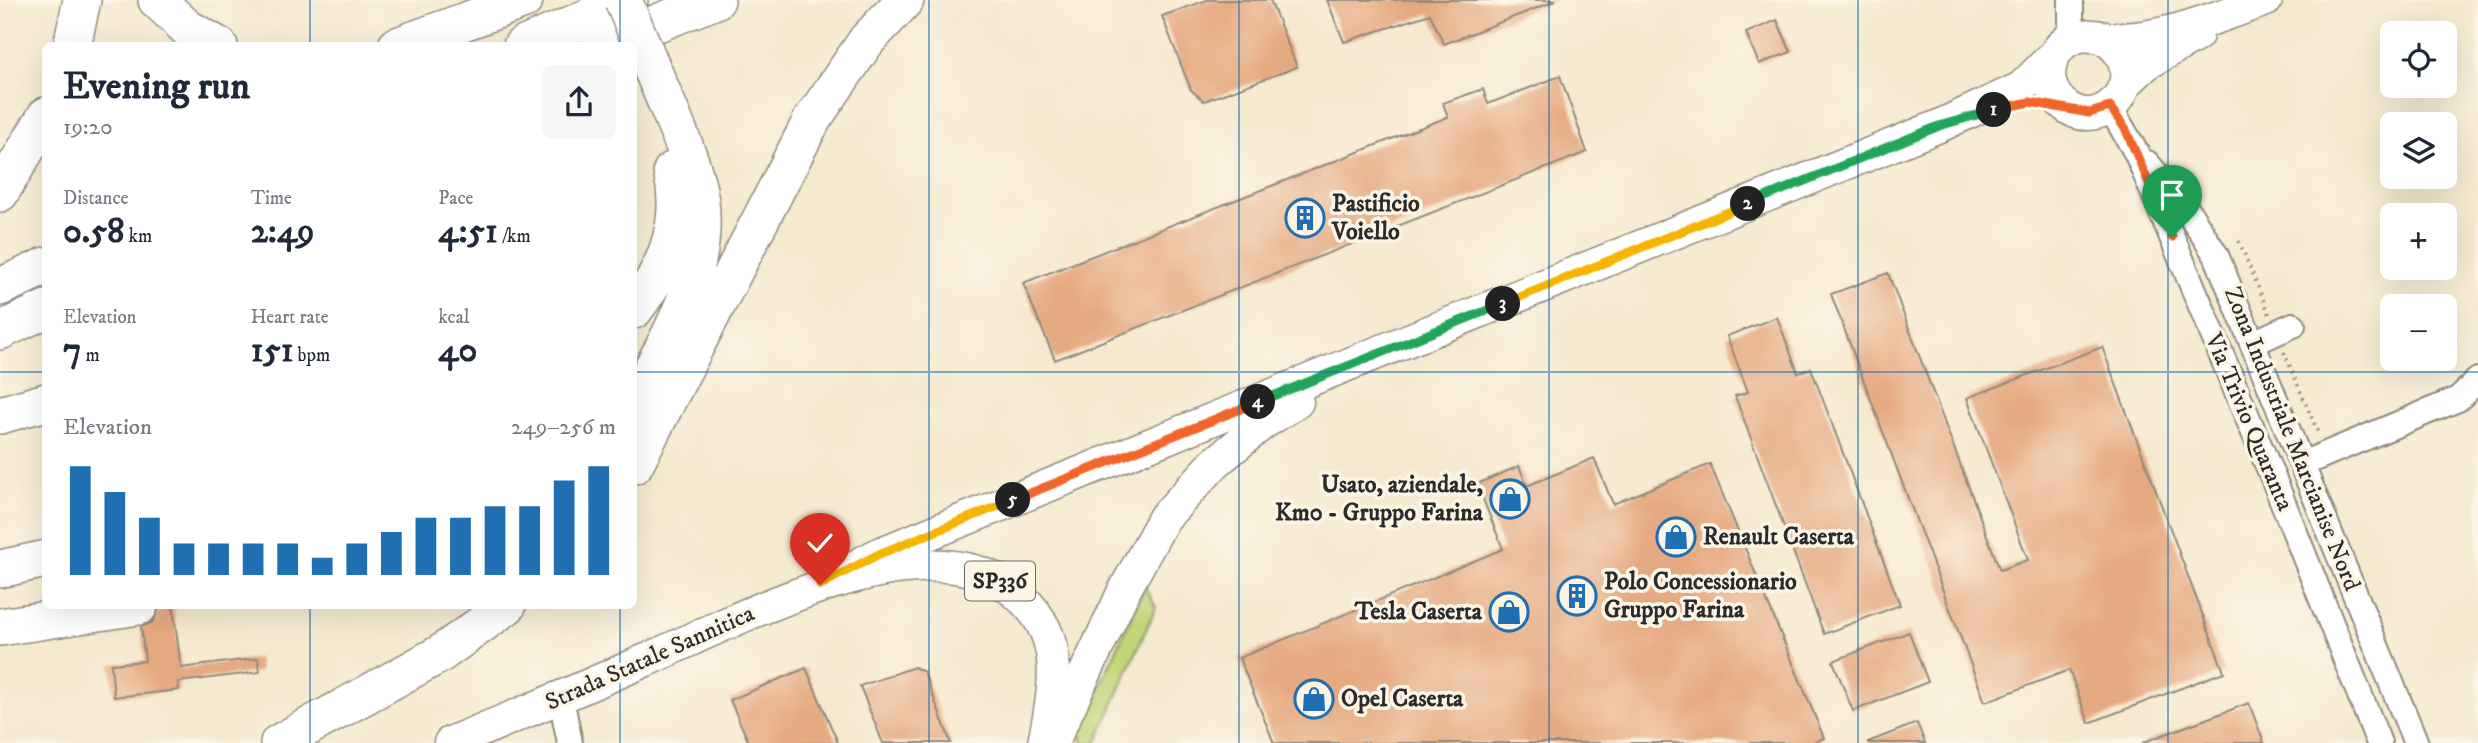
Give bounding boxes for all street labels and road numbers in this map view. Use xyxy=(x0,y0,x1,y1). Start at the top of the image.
street label: Zona Industriale Marcianise Nord xyxy=(2217,283,2367,595)
street label: Via Trivio Quaranta xyxy=(2198,328,2300,516)
road number: SP336 xyxy=(965,562,1035,600)
street label: Strada Statale Sannitica xyxy=(541,598,760,718)

